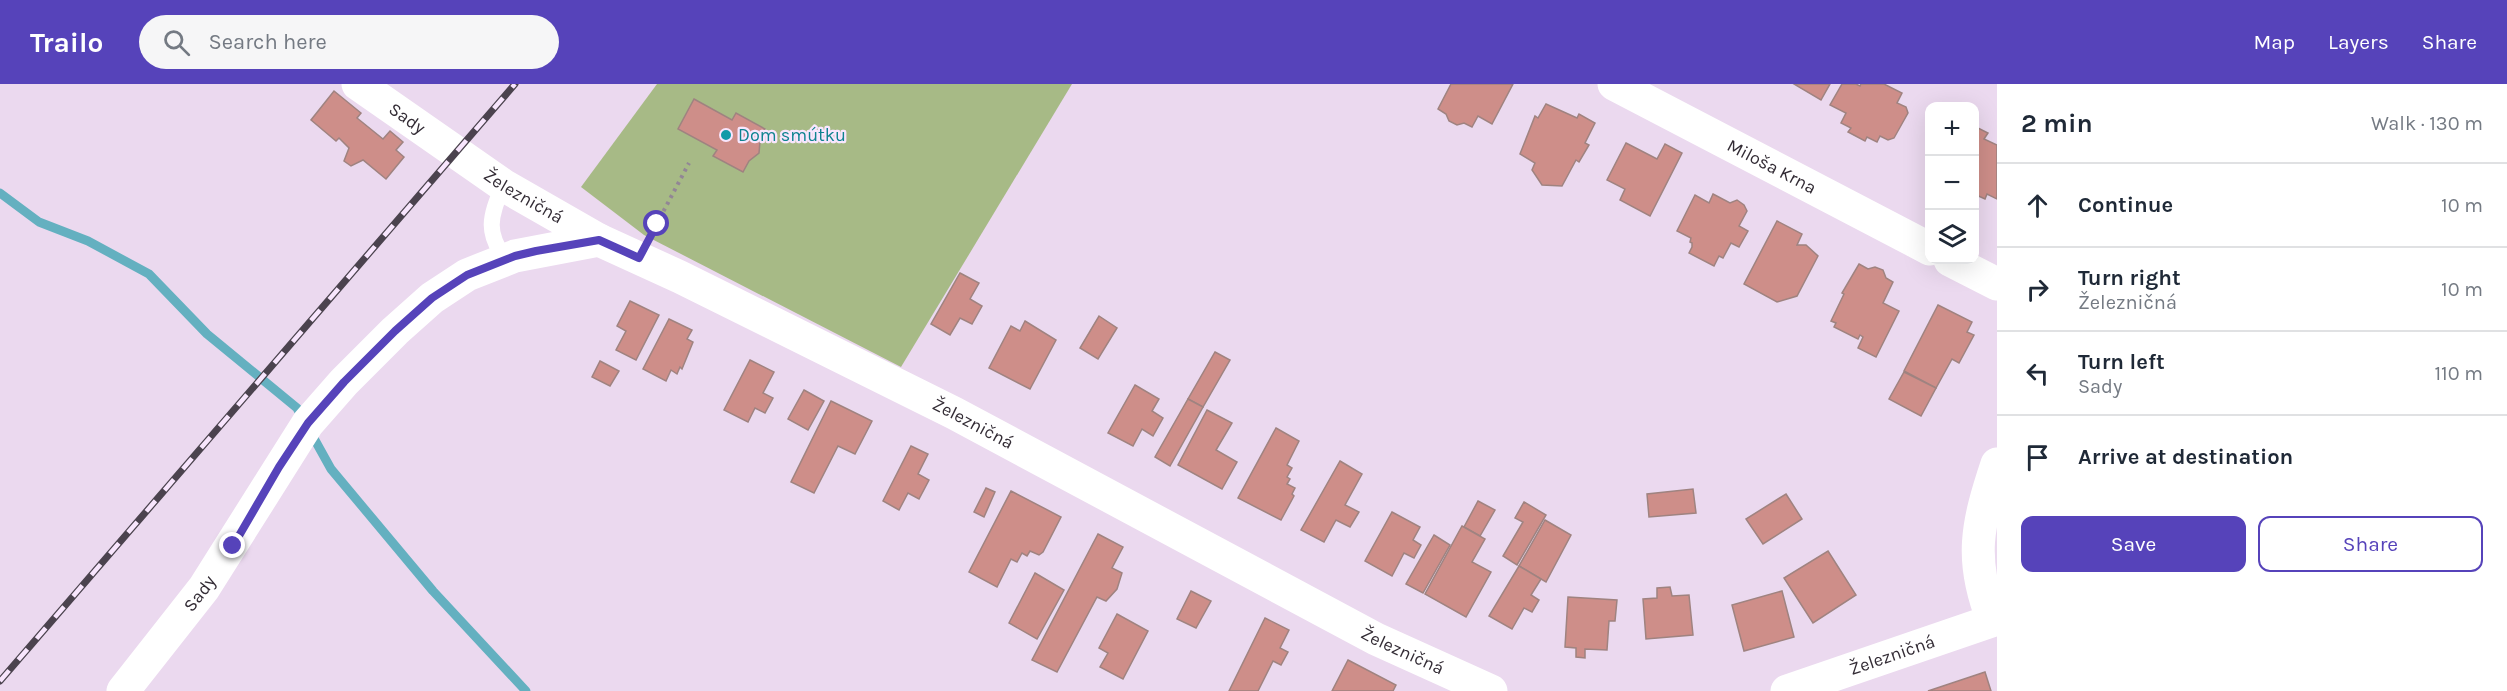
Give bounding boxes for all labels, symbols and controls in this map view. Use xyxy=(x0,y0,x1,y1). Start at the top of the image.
search box xyxy=(139,15,559,69)
text: Trailo xyxy=(30,26,103,59)
icon: search xyxy=(160,26,193,59)
text: Search here xyxy=(208,29,327,55)
text: Map xyxy=(2253,30,2295,54)
text: Layers xyxy=(2328,30,2389,54)
text: Share xyxy=(2422,30,2477,54)
street label: Sady xyxy=(385,98,430,139)
map controls xyxy=(1925,102,1979,264)
button: + xyxy=(1925,102,1979,156)
text: 2 min xyxy=(2021,108,2093,139)
text: Walk · 130 m xyxy=(2371,112,2483,135)
place label: Dom smútku xyxy=(738,124,846,146)
marker: Dom smútku xyxy=(719,128,733,142)
street label: Miloša Krna xyxy=(1724,134,1820,199)
button: − xyxy=(1925,156,1979,210)
street label: Železničná xyxy=(479,164,567,228)
icon: ahead xyxy=(2021,189,2054,222)
text: Continue xyxy=(2078,192,2173,218)
text: 10 m xyxy=(2441,194,2483,217)
route start xyxy=(643,210,669,236)
button: layers xyxy=(1925,210,1979,264)
text: Turn right xyxy=(2078,265,2181,291)
icon: right xyxy=(2021,273,2054,306)
text: 10 m xyxy=(2441,278,2483,301)
text: Železničná xyxy=(2078,291,2177,314)
text: Turn left xyxy=(2078,349,2165,375)
icon: left xyxy=(2021,357,2054,390)
text: 110 m xyxy=(2434,362,2483,385)
text: Sady xyxy=(2078,375,2122,398)
street label: Železničná xyxy=(929,393,1018,454)
icon: arrive xyxy=(2021,441,2054,474)
text: Arrive at destination xyxy=(2078,444,2293,470)
button: Save xyxy=(2021,516,2246,572)
button: Share xyxy=(2258,516,2483,572)
route end xyxy=(219,532,245,558)
street label: Sady xyxy=(179,571,221,616)
street label: Železničná xyxy=(1357,622,1448,679)
street label: Železničná xyxy=(1846,630,1938,680)

